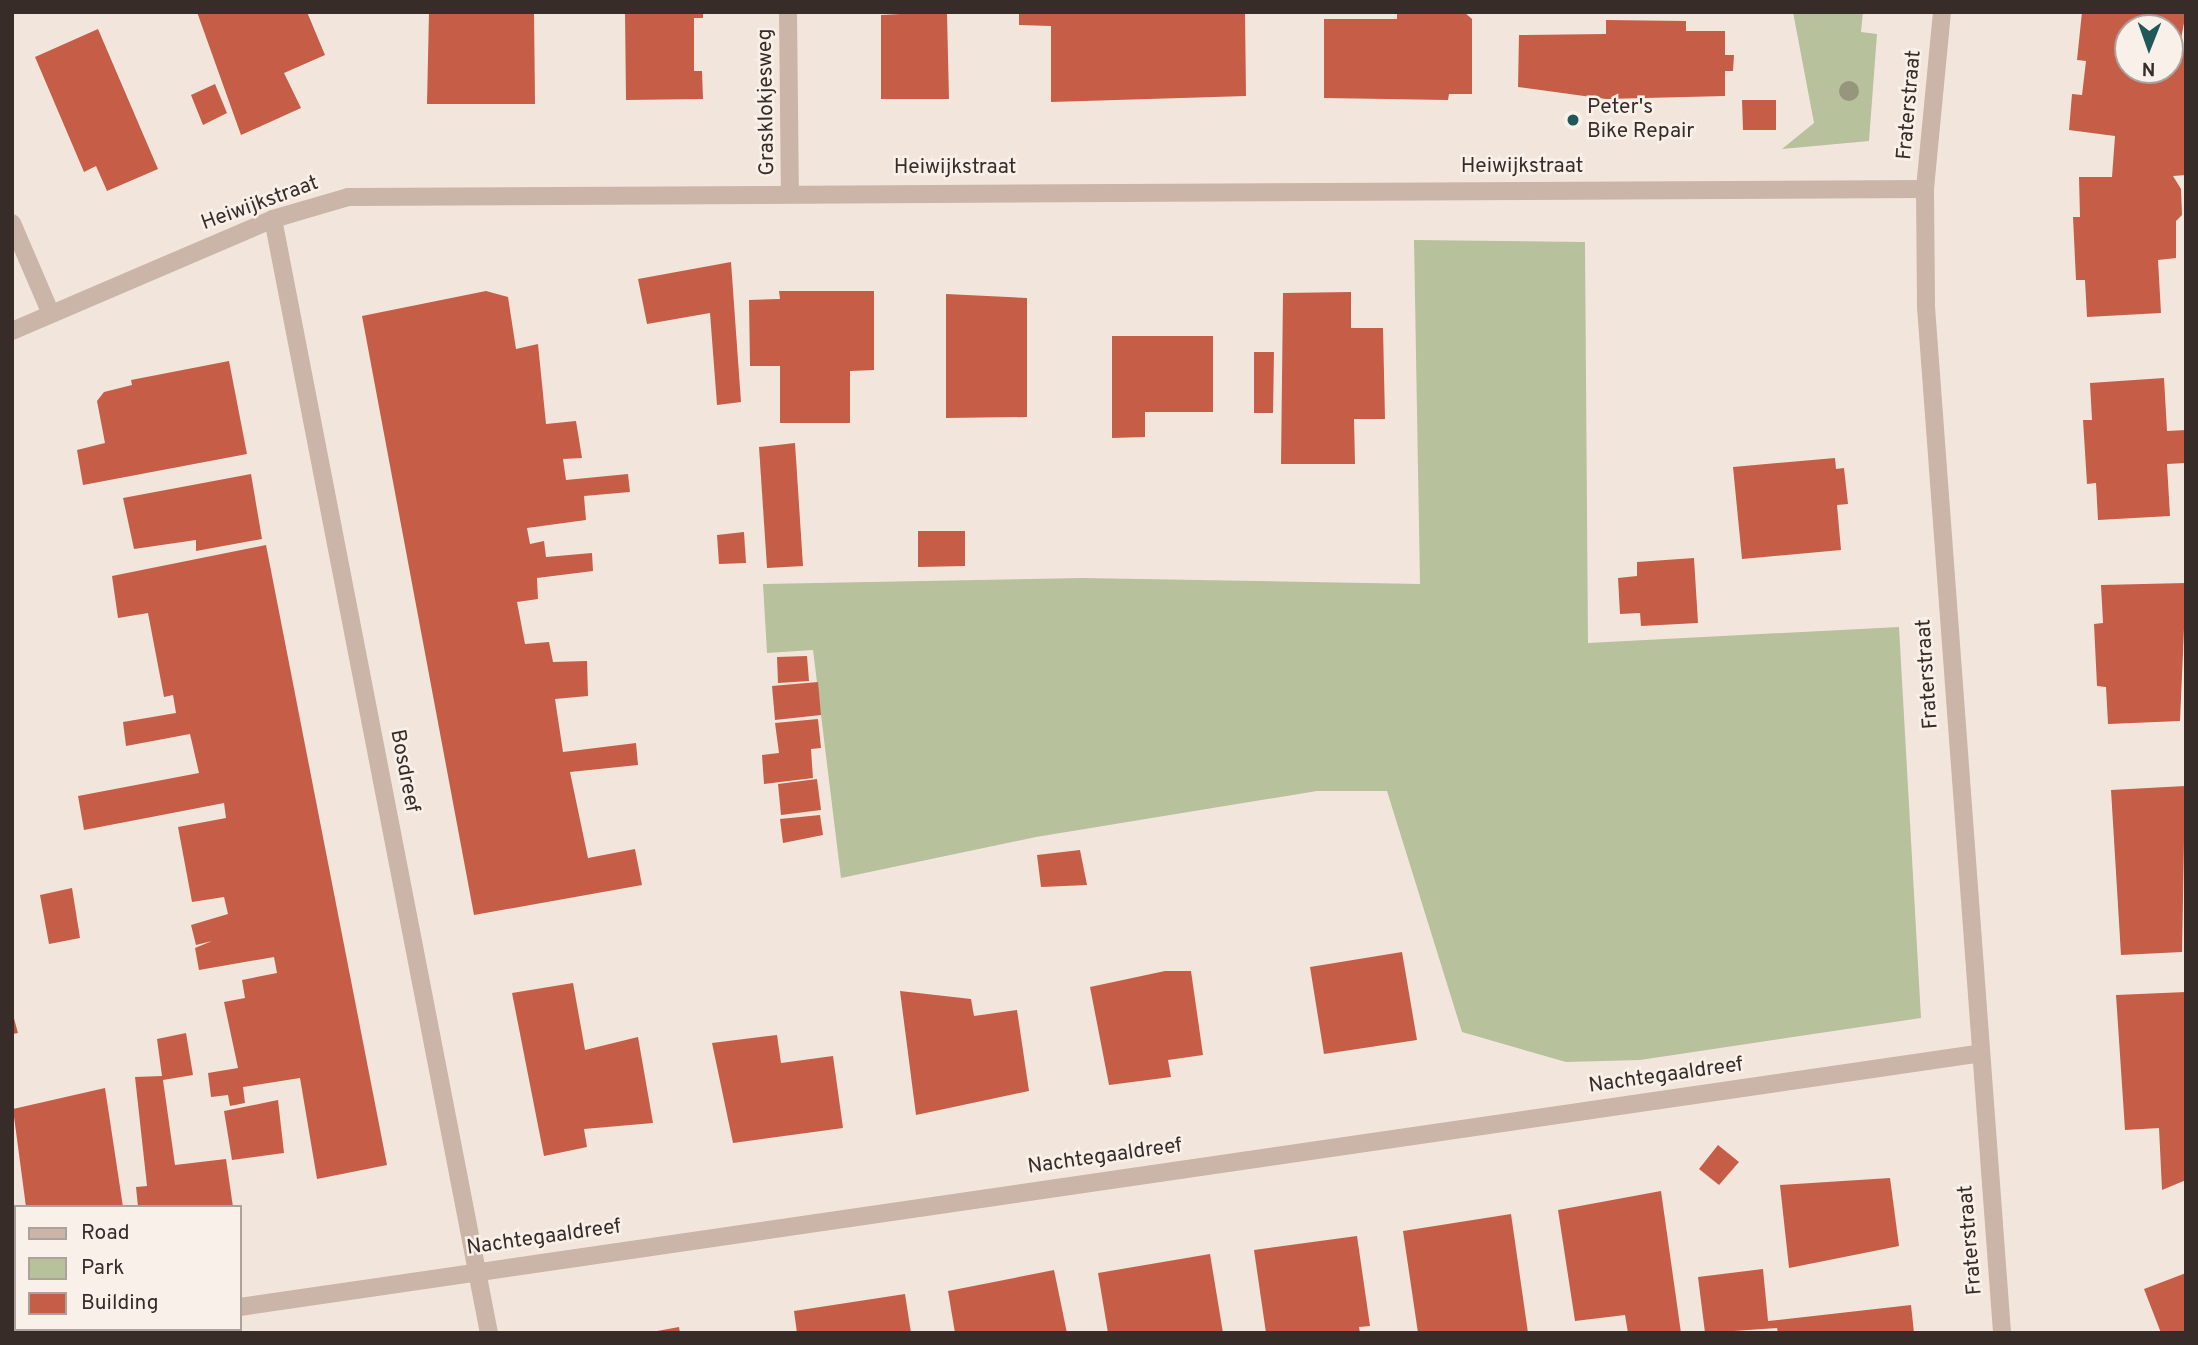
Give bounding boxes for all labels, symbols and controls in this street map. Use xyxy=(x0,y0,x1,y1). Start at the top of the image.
north arrow xyxy=(2114,14,2184,84)
street label: Grasklokjesweg xyxy=(753,28,781,176)
street label: Fraterstraat xyxy=(1893,49,1927,161)
text: N xyxy=(2142,56,2156,80)
place label: Peter's Bike Repair xyxy=(1587,95,1695,145)
marker: Peter's Bike Repair xyxy=(1565,112,1581,128)
street label: Heiwijkstraat xyxy=(1461,154,1583,180)
street label: Heiwijkstraat xyxy=(894,155,1016,181)
street label: Heiwijkstraat xyxy=(198,171,322,237)
street label: Fraterstraat xyxy=(1912,618,1944,730)
street label: Bosdreef xyxy=(384,727,424,815)
street label: Nachtegaaldreef xyxy=(1587,1053,1745,1099)
street label: Nachtegaaldreef xyxy=(1026,1134,1184,1180)
street label: Fraterstraat xyxy=(1954,1184,1988,1296)
legend xyxy=(14,1205,242,1331)
street label: Nachtegaaldreef xyxy=(465,1215,623,1261)
text: Road xyxy=(81,1220,130,1247)
text: Park xyxy=(81,1255,124,1282)
text: Building xyxy=(81,1290,159,1317)

